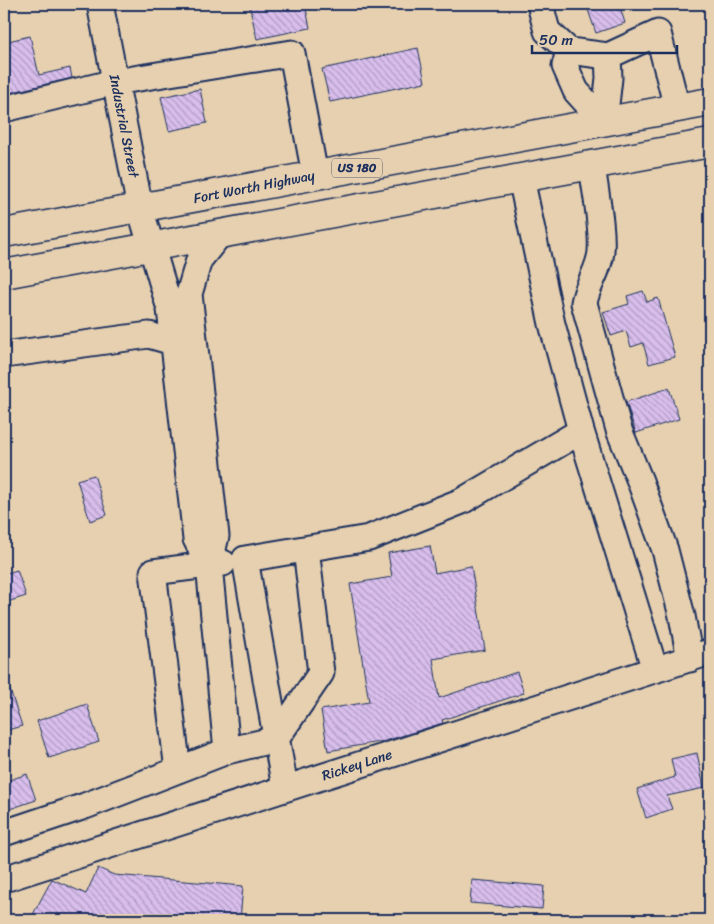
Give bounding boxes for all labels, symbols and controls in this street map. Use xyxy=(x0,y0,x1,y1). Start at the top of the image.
scale bar xyxy=(532,22,676,54)
text: 50 m xyxy=(539,27,574,53)
street label: Industrial Street xyxy=(102,71,147,181)
road number: US 180 xyxy=(332,158,382,178)
street label: Fort Worth Highway xyxy=(191,163,318,211)
street label: Rickey Lane xyxy=(318,742,396,788)

